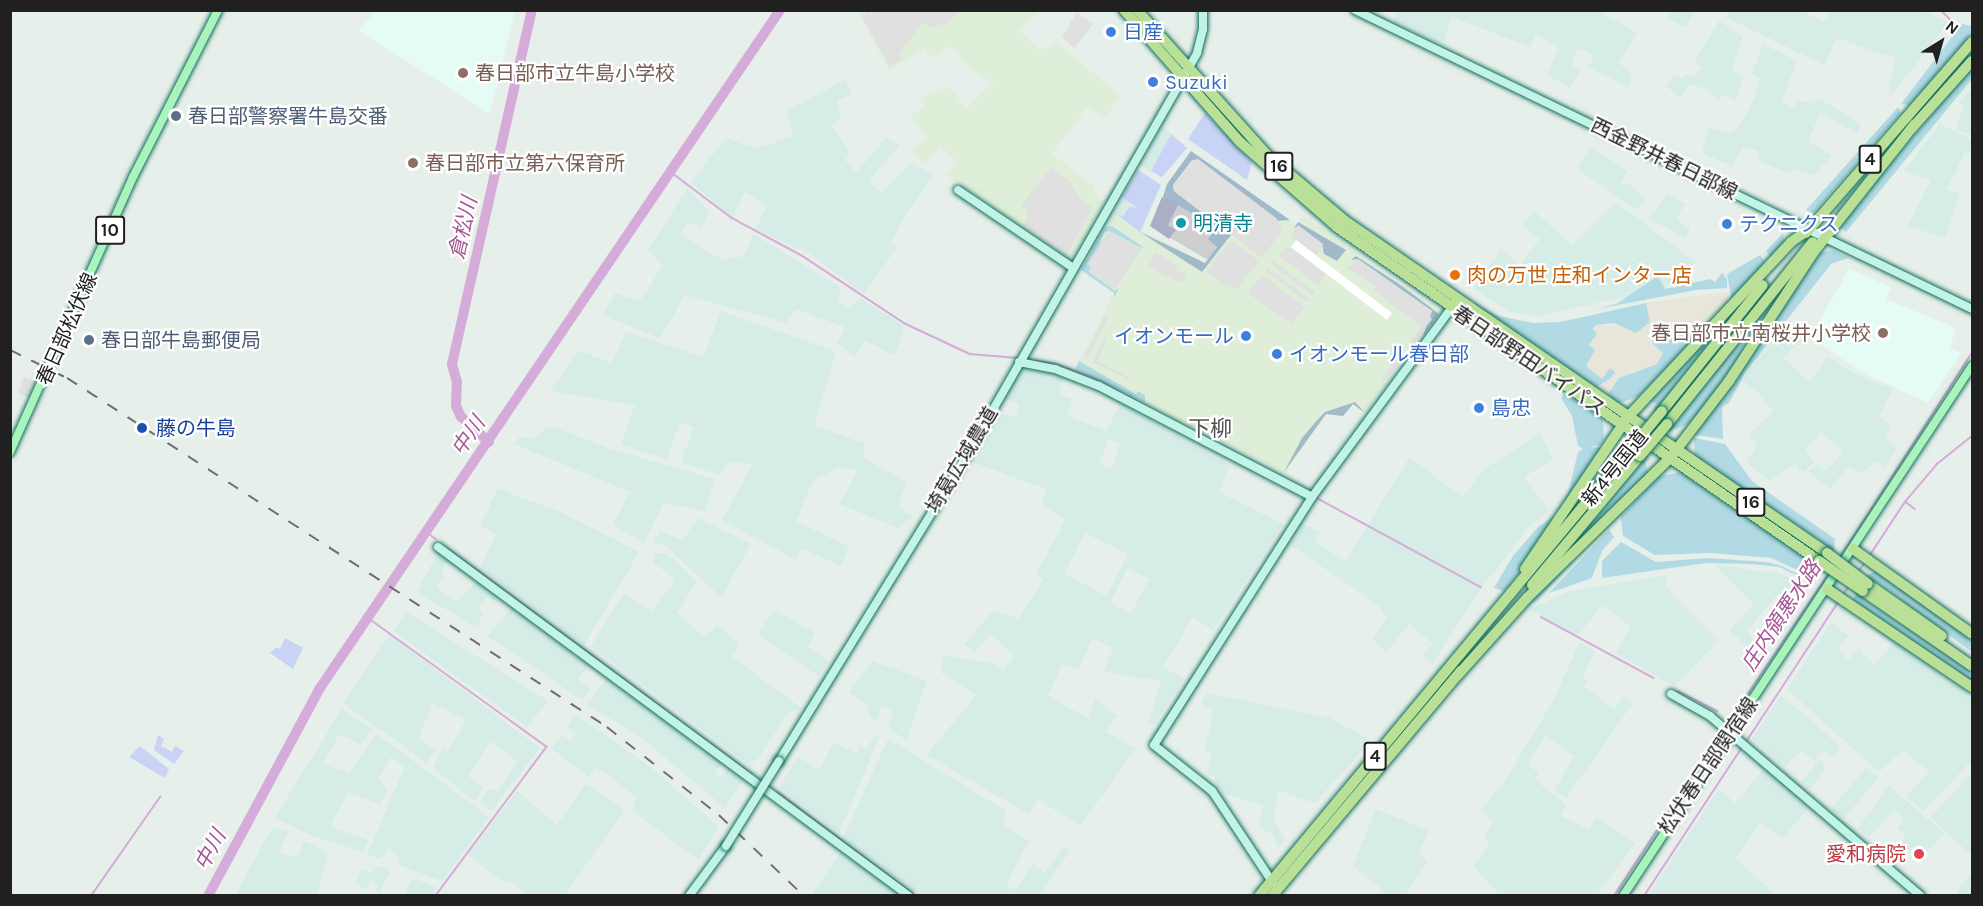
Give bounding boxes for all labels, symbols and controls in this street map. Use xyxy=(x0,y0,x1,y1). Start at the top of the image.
north arrow xyxy=(1911,12,1971,72)
text: N xyxy=(1942,16,1962,38)
place label: 日産 xyxy=(1123,20,1163,44)
marker: 日産 xyxy=(1104,25,1118,39)
place label: 春日部市立牛島小学校 xyxy=(475,61,675,85)
marker: 春日部市立牛島小学校 xyxy=(456,66,470,80)
place label: Suzuki xyxy=(1165,70,1228,94)
marker: Suzuki xyxy=(1146,75,1160,89)
place label: 春日部警察署牛島交番 xyxy=(188,104,388,128)
marker: 春日部警察署牛島交番 xyxy=(169,109,183,123)
street label: 西金野井春日部線 xyxy=(1587,113,1741,205)
road number: 4 xyxy=(1858,144,1882,174)
place label: 春日部市立第六保育所 xyxy=(425,151,625,175)
road number: 16 xyxy=(1264,151,1294,181)
marker: 春日部市立第六保育所 xyxy=(406,156,420,170)
water label: 倉松川 xyxy=(444,194,482,262)
place label: 明清寺 xyxy=(1193,211,1253,235)
place label: テクニクス xyxy=(1739,212,1839,236)
road number: 10 xyxy=(95,215,125,245)
marker: 明清寺 xyxy=(1174,216,1188,230)
marker: テクニクス xyxy=(1720,217,1734,231)
place label: 肉の万世 庄和インター店 xyxy=(1467,263,1692,287)
marker: 肉の万世 庄和インター店 xyxy=(1448,268,1462,282)
street label: 春日部松伏線 xyxy=(32,269,102,389)
street label: 春日部野田バイパス xyxy=(1448,301,1610,421)
place label: 春日部市立南桜井小学校 xyxy=(1651,321,1871,345)
place label: イオンモール xyxy=(1114,324,1234,348)
marker: 春日部市立南桜井小学校 xyxy=(1876,326,1890,340)
place label: 春日部牛島郵便局 xyxy=(101,328,261,352)
marker: イオンモール xyxy=(1239,329,1253,343)
marker: 春日部牛島郵便局 xyxy=(82,333,96,347)
place label: イオンモール春日部 xyxy=(1289,342,1469,366)
marker: イオンモール春日部 xyxy=(1270,347,1284,361)
place label: 島忠 xyxy=(1491,396,1531,420)
marker: 島忠 xyxy=(1472,401,1486,415)
street label: 埼葛広域農道 xyxy=(921,402,1003,518)
water label: 中川 xyxy=(446,412,490,460)
place label: 藤の牛島 xyxy=(156,416,236,440)
district label: 下柳 xyxy=(1188,417,1232,443)
marker: 藤の牛島 xyxy=(133,419,151,437)
street label: 新4号国道 xyxy=(1577,425,1653,511)
road number: 16 xyxy=(1736,487,1766,517)
water label: 庄内領悪水路 xyxy=(1736,556,1826,676)
street label: 松伏春日部関宿線 xyxy=(1653,693,1763,839)
road number: 4 xyxy=(1363,741,1387,771)
water label: 中川 xyxy=(189,826,231,874)
place label: 愛和病院 xyxy=(1826,842,1906,866)
marker: 愛和病院 xyxy=(1910,845,1928,863)

